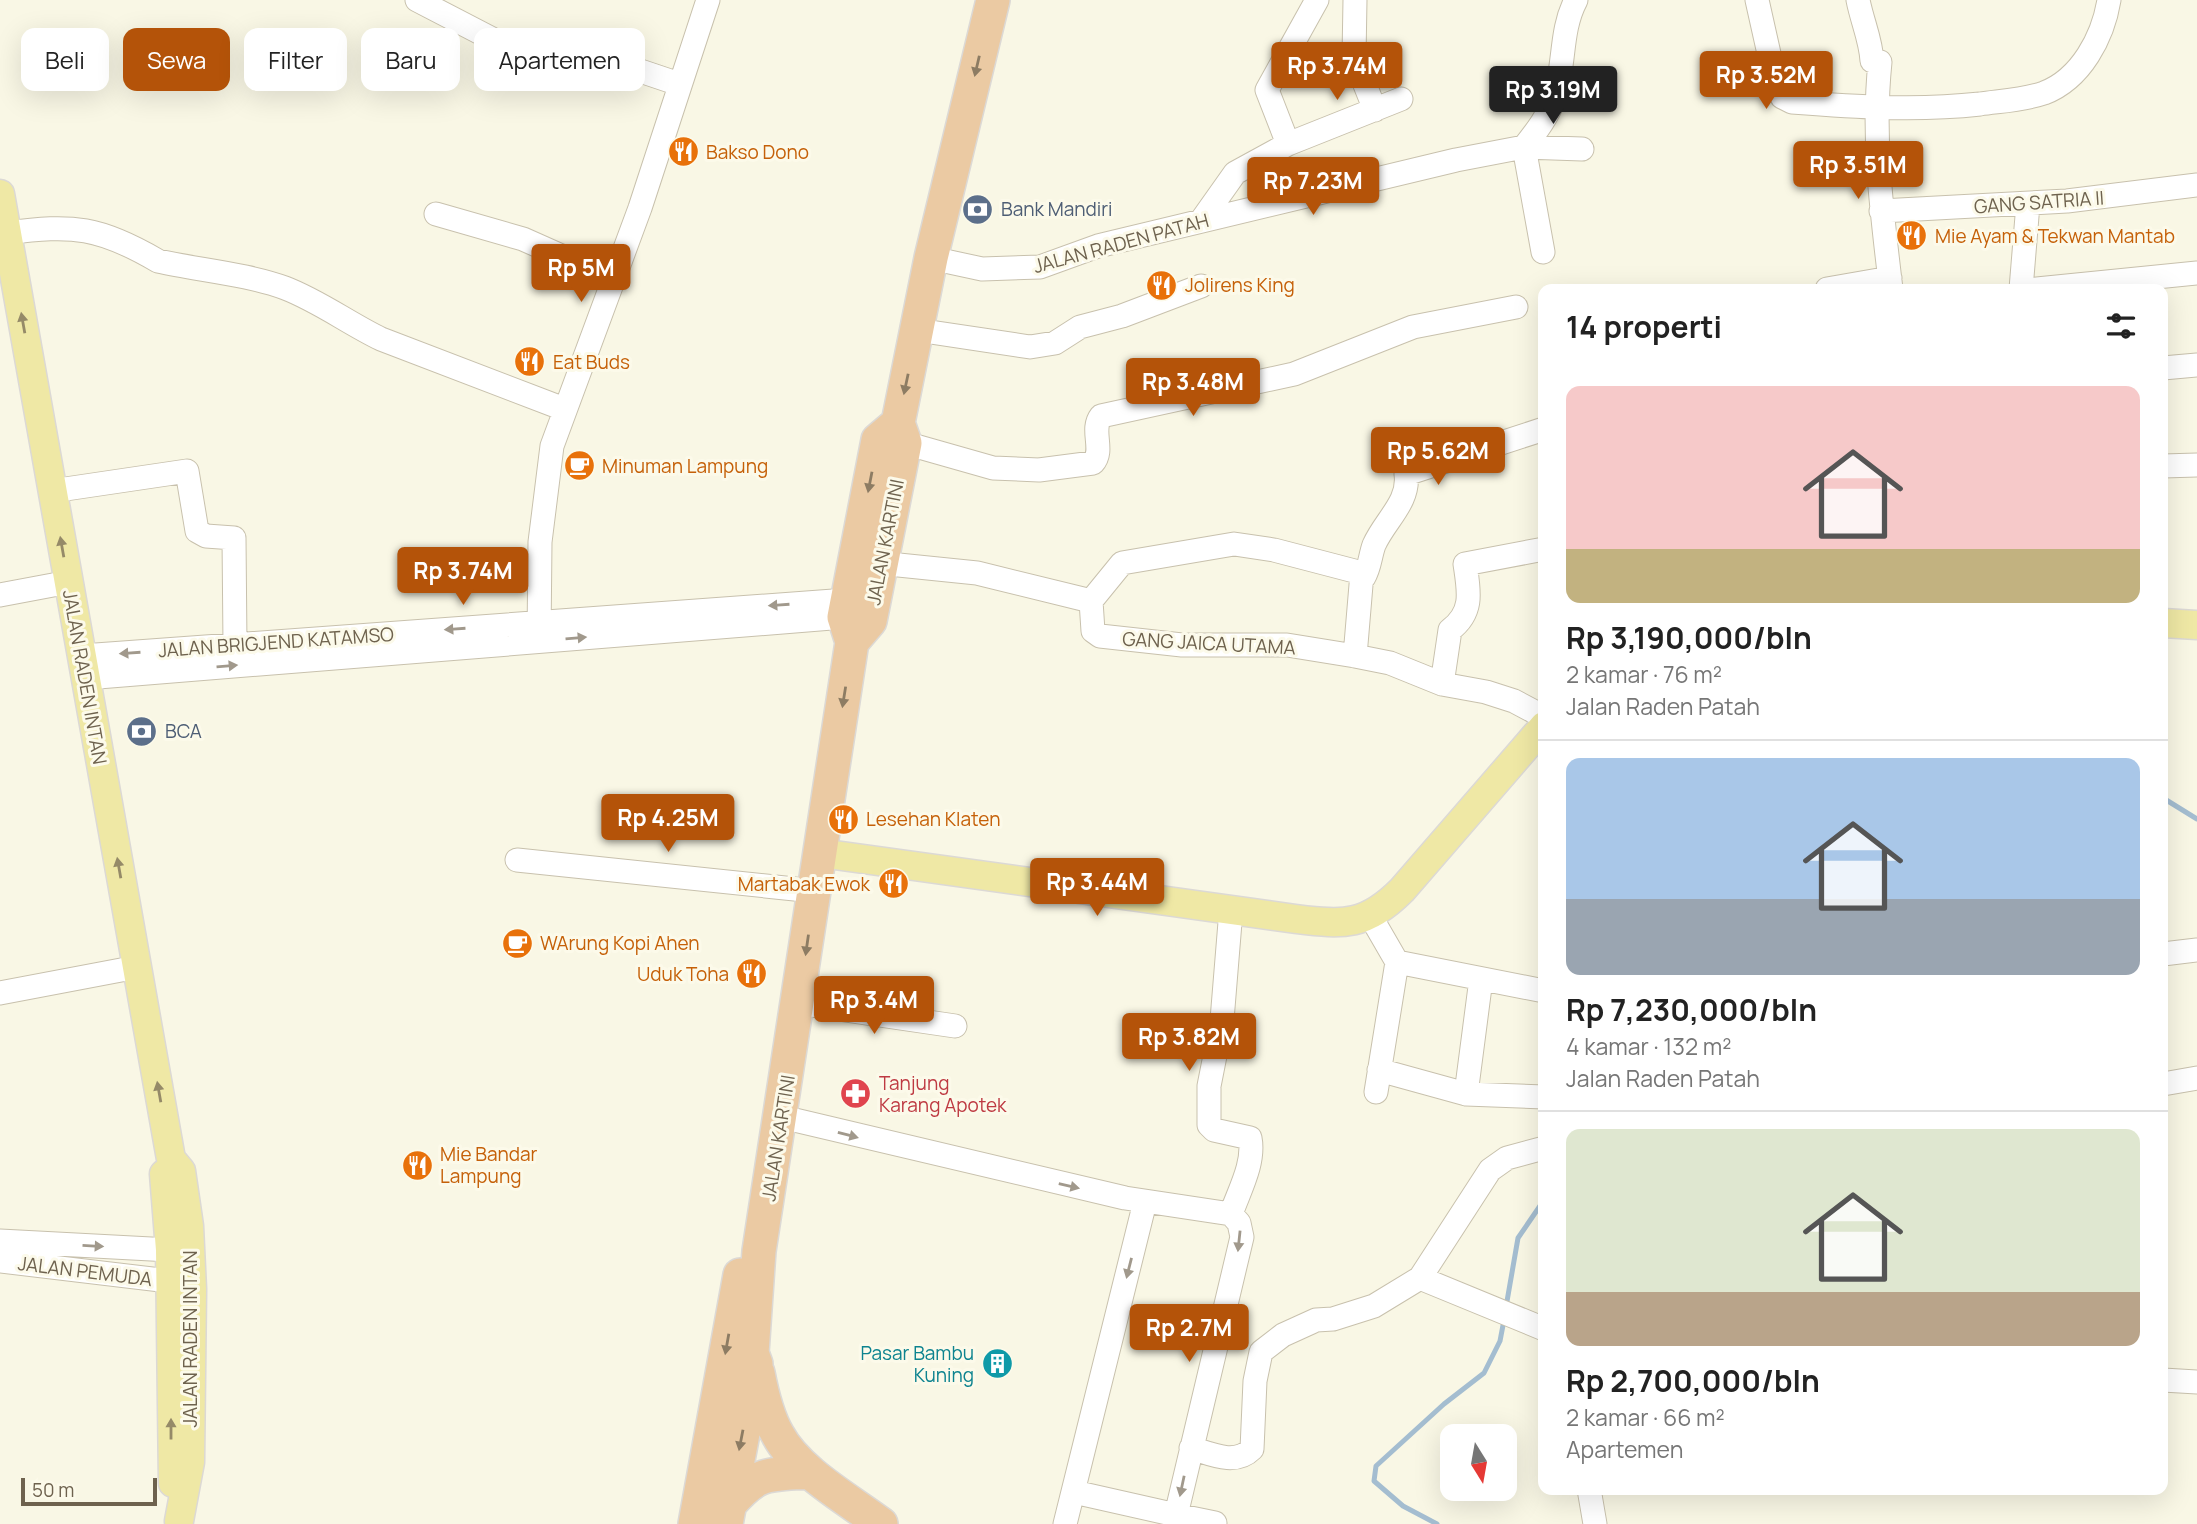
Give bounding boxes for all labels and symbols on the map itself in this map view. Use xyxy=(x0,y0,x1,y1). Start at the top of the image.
pin: Rp 3.74M xyxy=(1265,42,1409,102)
pin: Rp 3.52M xyxy=(1694,52,1838,111)
one-way arrow xyxy=(971,55,982,77)
pin: Rp 3.19M xyxy=(1481,66,1625,126)
restaurant icon: Bakso Dono xyxy=(666,135,700,169)
place label: Bakso Dono xyxy=(706,139,809,165)
pin: Rp 3.51M xyxy=(1786,142,1930,201)
pin: Rp 7.23M xyxy=(1241,158,1385,217)
street label: GANG SATRIA II xyxy=(1973,184,2105,220)
bank icon: Bank Mandiri xyxy=(961,192,995,226)
place label: Bank Mandiri xyxy=(1001,196,1112,222)
street label: JALAN RADEN PATAH xyxy=(1030,207,1212,279)
restaurant icon: Mie Ayam & Tekwan Mantab xyxy=(1895,219,1929,253)
place label: Mie Ayam & Tekwan Mantab xyxy=(1935,223,2175,249)
pin: Rp 5M xyxy=(532,244,630,304)
restaurant icon: Jolirens King xyxy=(1145,268,1179,302)
place label: Jolirens King xyxy=(1185,272,1295,298)
one-way arrow xyxy=(17,312,28,334)
restaurant icon: Eat Buds xyxy=(513,345,547,379)
place label: Eat Buds xyxy=(553,349,630,375)
pin: Rp 3.48M xyxy=(1121,358,1265,418)
one-way arrow xyxy=(900,373,911,395)
pin: Rp 5.62M xyxy=(1366,428,1510,487)
cafe icon: Minuman Lampung xyxy=(562,449,596,483)
place label: Minuman Lampung xyxy=(602,453,768,479)
one-way arrow xyxy=(864,471,875,493)
street label: JALAN KARTINI xyxy=(860,477,910,607)
one-way arrow xyxy=(57,536,68,558)
pin: Rp 3.74M xyxy=(391,548,535,607)
street label: JALAN RADEN INTAN xyxy=(57,588,113,766)
one-way arrow xyxy=(768,600,790,611)
street label: JALAN BRIGJEND KATAMSO xyxy=(157,621,395,663)
one-way arrow xyxy=(443,624,465,635)
street label: GANG JAICA UTAMA xyxy=(1122,625,1296,661)
one-way arrow xyxy=(565,632,587,643)
one-way arrow xyxy=(119,648,141,659)
one-way arrow xyxy=(216,660,238,671)
one-way arrow xyxy=(838,686,849,708)
bank icon: BCA xyxy=(125,714,159,748)
place label: BCA xyxy=(165,718,202,744)
pin: Rp 4.25M xyxy=(596,794,740,854)
restaurant icon: Lesehan Klaten xyxy=(826,802,860,836)
place label: Lesehan Klaten xyxy=(866,806,1000,832)
one-way arrow xyxy=(114,857,125,879)
pin: Rp 3.44M xyxy=(1025,858,1169,918)
restaurant icon: Martabak Ewok xyxy=(876,867,910,901)
place label: Martabak Ewok xyxy=(738,871,871,897)
cafe icon: WArung Kopi Ahen xyxy=(500,926,534,960)
place label: WArung Kopi Ahen xyxy=(540,930,700,956)
one-way arrow xyxy=(801,934,812,956)
restaurant icon: Uduk Toha xyxy=(735,957,769,991)
place label: Uduk Toha xyxy=(637,961,729,987)
pin: Rp 3.4M xyxy=(809,976,939,1036)
pin: Rp 3.82M xyxy=(1117,1014,1261,1073)
place label: Tanjung Karang Apotek xyxy=(879,1070,1007,1118)
street label: JALAN KARTINI xyxy=(755,1073,801,1203)
pharmacy icon: Tanjung Karang Apotek xyxy=(839,1077,873,1111)
one-way arrow xyxy=(153,1081,164,1103)
one-way arrow xyxy=(837,1130,858,1140)
place label: Mie Bandar Lampung xyxy=(440,1141,538,1189)
restaurant icon: Mie Bandar Lampung xyxy=(400,1148,434,1182)
one-way arrow xyxy=(1058,1180,1080,1191)
one-way arrow xyxy=(1233,1230,1244,1252)
one-way arrow xyxy=(82,1240,104,1251)
street label: JALAN PEMUDA xyxy=(16,1250,154,1292)
street label: JALAN RADEN INTAN xyxy=(177,1251,203,1427)
one-way arrow xyxy=(1123,1258,1134,1280)
pin: Rp 2.7M xyxy=(1124,1304,1254,1364)
one-way arrow xyxy=(721,1333,732,1355)
place label: Pasar Bambu Kuning xyxy=(860,1340,974,1388)
building icon: Pasar Bambu Kuning xyxy=(980,1347,1014,1381)
one-way arrow xyxy=(165,1418,177,1440)
north arrow xyxy=(1440,1424,1517,1502)
one-way arrow xyxy=(736,1429,747,1451)
scale bar xyxy=(21,1475,158,1507)
one-way arrow xyxy=(1176,1475,1187,1497)

